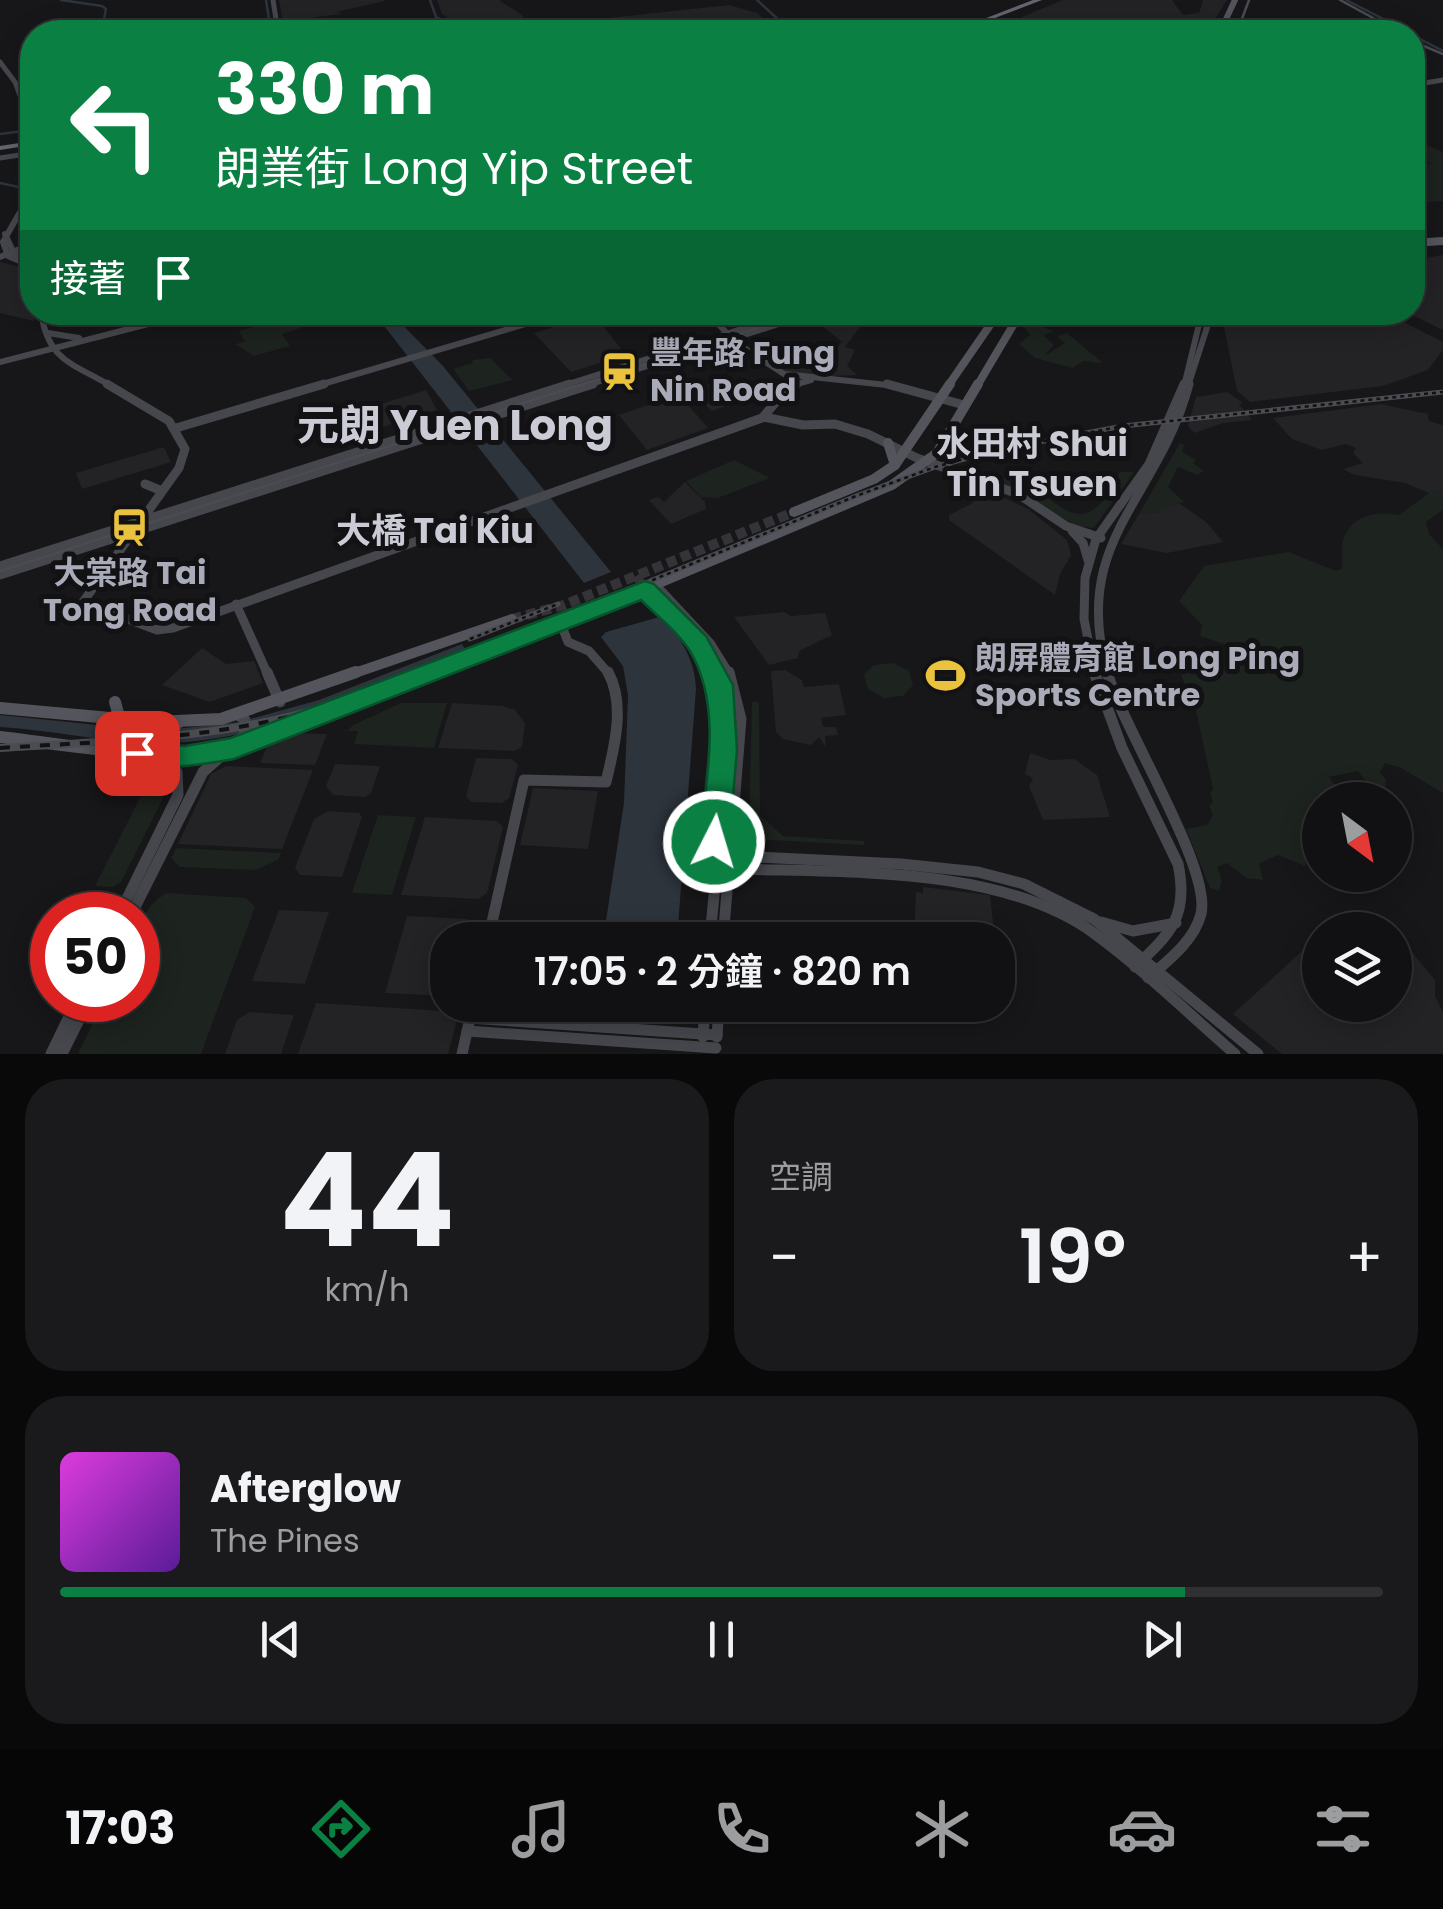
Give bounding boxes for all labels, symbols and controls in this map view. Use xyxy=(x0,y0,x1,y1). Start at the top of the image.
text: 330 m xyxy=(215,40,434,139)
icon: left xyxy=(50,60,180,190)
text: 朗業街 Long Yip Street xyxy=(215,137,693,200)
icon: arrive xyxy=(146,250,201,305)
text: 接著 xyxy=(50,252,126,305)
place label: 豐年路 Fung Nin Road xyxy=(650,330,835,412)
station icon: 豐年路 Fung Nin Road xyxy=(599,350,641,392)
district label: 元朗 Yuen Long xyxy=(297,396,613,455)
district label: 水田村 Shui Tin Tsuen xyxy=(936,419,1128,508)
district label: 大橋 Tai Kiu xyxy=(336,506,534,555)
station icon: 大棠路 Tai Tong Road xyxy=(109,507,151,549)
place label: 大棠路 Tai Tong Road xyxy=(43,550,217,632)
place label: 朗屏體育館 Long Ping Sports Centre xyxy=(975,635,1300,717)
sports icon: 朗屏體育館 Long Ping Sports Centre xyxy=(924,655,966,697)
pin xyxy=(95,711,180,796)
icon: arrive xyxy=(110,726,165,781)
north arrow xyxy=(1302,782,1412,892)
map controls xyxy=(1302,782,1412,1022)
position arrow xyxy=(662,790,766,894)
speed limit sign: 50 xyxy=(30,892,160,1022)
button: layers xyxy=(1302,912,1412,1022)
text: 17:05 · 2 分鐘 · 820 m xyxy=(534,945,911,998)
text: 44 xyxy=(279,1109,455,1292)
text: 空調 xyxy=(769,1154,833,1199)
text: 19° xyxy=(1019,1204,1126,1309)
text: − xyxy=(769,1219,799,1296)
text: + xyxy=(1345,1219,1383,1296)
text: km/h xyxy=(324,1267,410,1312)
text: Afterglow xyxy=(210,1462,401,1515)
text: The Pines xyxy=(210,1518,360,1563)
icon: previous xyxy=(253,1612,308,1667)
icon: pause xyxy=(694,1612,749,1667)
icon: next xyxy=(1135,1612,1190,1667)
icon: directions xyxy=(306,1794,376,1864)
icon: music xyxy=(506,1794,576,1864)
icon: phone xyxy=(707,1794,777,1864)
icon: climate xyxy=(907,1794,977,1864)
icon: car xyxy=(1107,1794,1177,1864)
icon: filters xyxy=(1308,1794,1378,1864)
text: 17:03 xyxy=(65,1797,176,1860)

